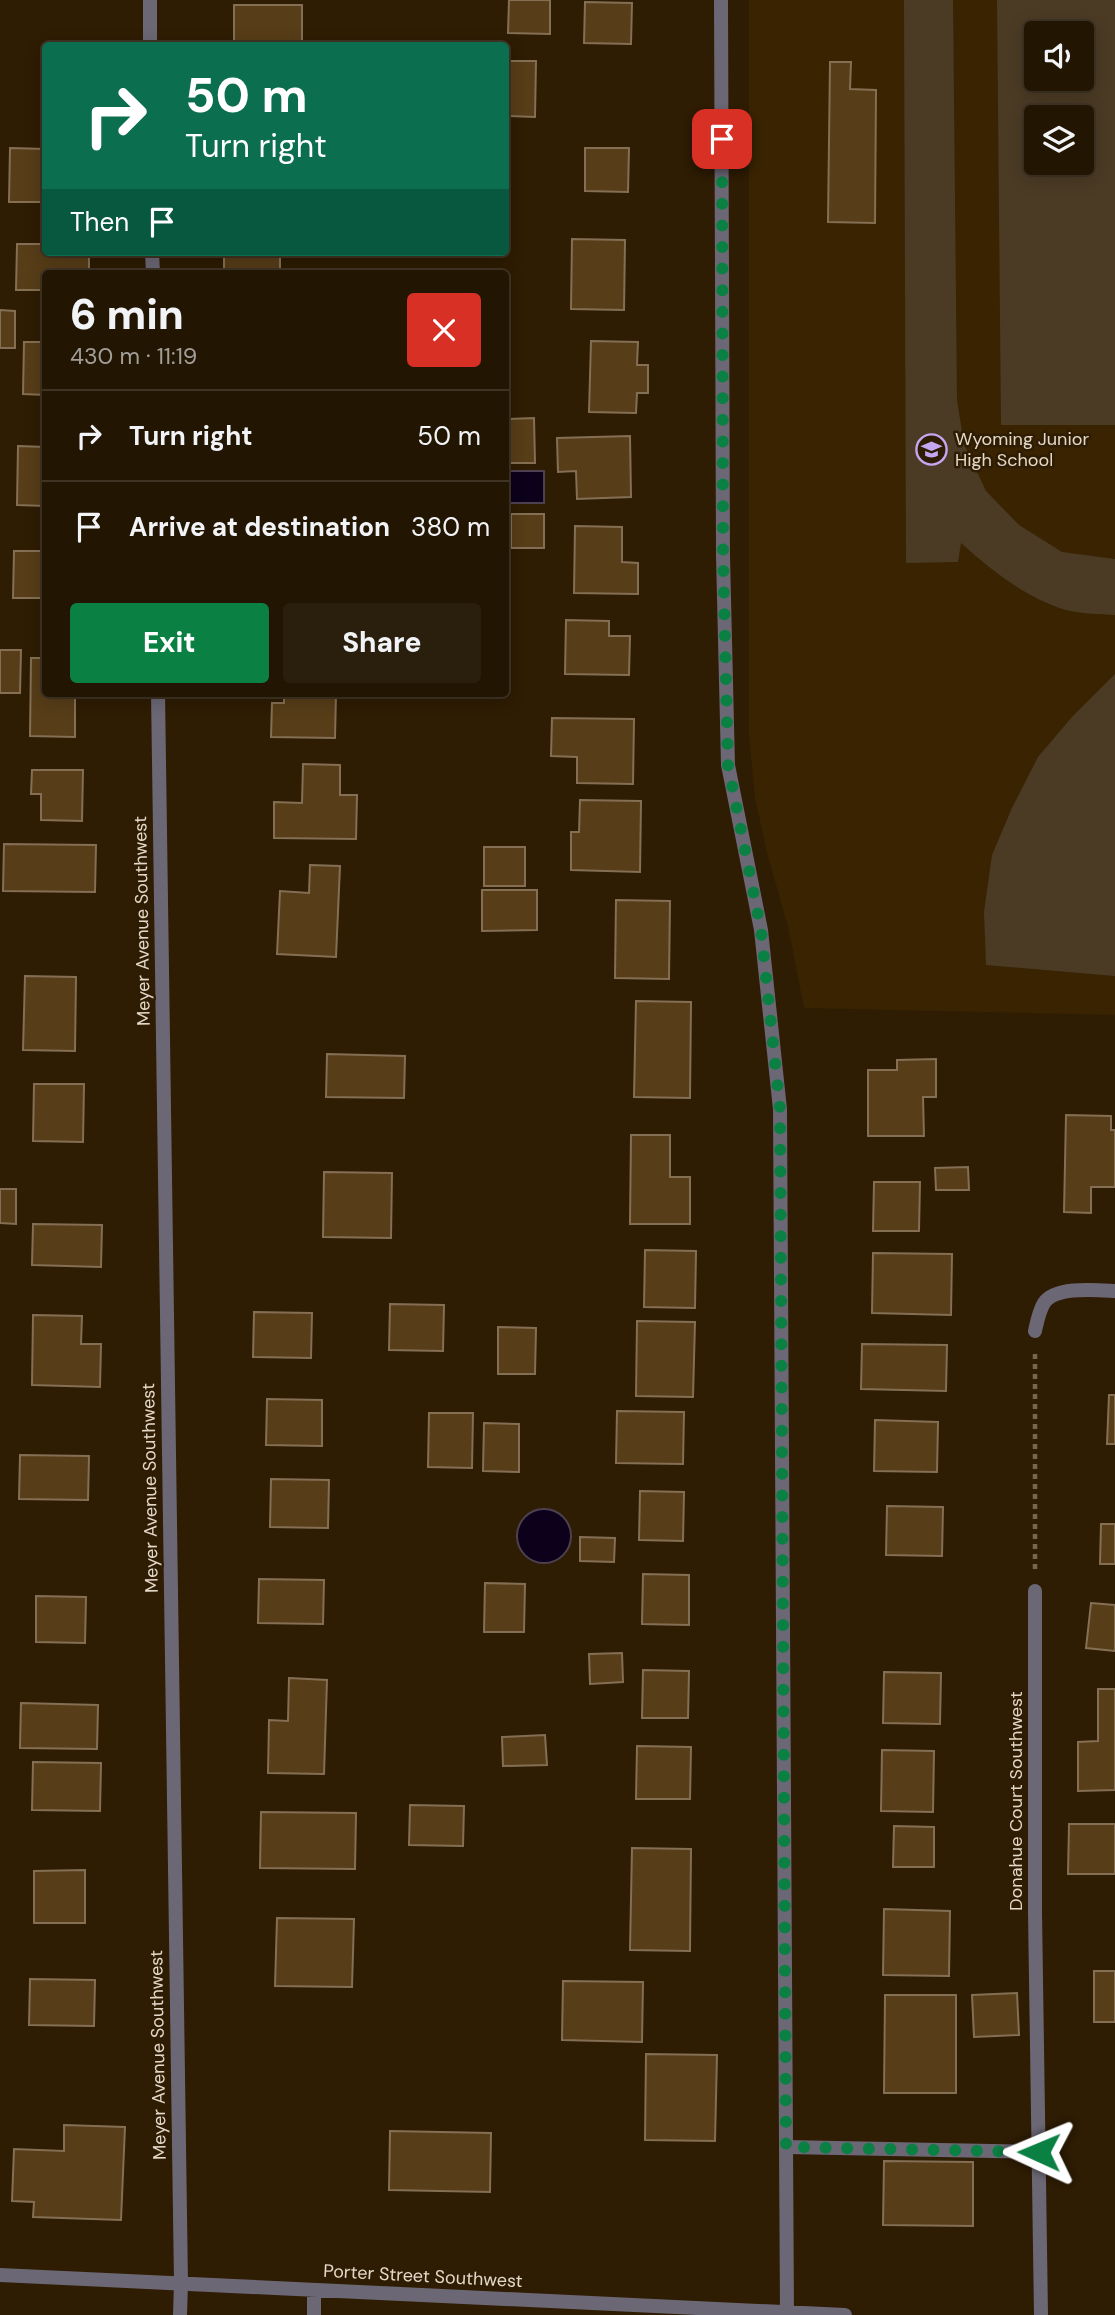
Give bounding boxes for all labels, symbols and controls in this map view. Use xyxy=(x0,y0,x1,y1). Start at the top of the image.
map controls xyxy=(1024,21,1094,175)
button: sound xyxy=(1024,21,1094,91)
text: 50 m xyxy=(185,63,308,127)
icon: right xyxy=(70,70,161,161)
button: layers xyxy=(1024,105,1094,175)
pin xyxy=(692,109,752,169)
icon: arrive xyxy=(703,120,741,158)
text: Turn right xyxy=(185,125,327,167)
icon: arrive xyxy=(143,203,181,241)
text: Then xyxy=(70,205,129,239)
text: 6 min xyxy=(70,287,184,342)
button: close xyxy=(407,293,481,367)
text: 430 m · 11:19 xyxy=(70,341,197,371)
icon: right xyxy=(70,417,108,455)
text: Turn right xyxy=(129,419,253,453)
text: 50 m xyxy=(417,419,481,453)
place label: Wyoming Junior High School xyxy=(955,427,1089,472)
school or university icon: Wyoming Junior High School xyxy=(915,432,949,466)
icon: arrive xyxy=(70,508,108,546)
text: Arrive at destination xyxy=(129,510,390,544)
text: 380 m xyxy=(411,510,490,544)
button: Exit xyxy=(70,603,269,683)
button: Share xyxy=(283,603,481,683)
street label: Meyer Avenue Southwest xyxy=(128,816,156,1026)
street label: Meyer Avenue Southwest xyxy=(136,1383,164,1593)
street label: Donahue Court Southwest xyxy=(1004,1691,1028,1911)
street label: Meyer Avenue Southwest xyxy=(144,1950,172,2160)
position arrow xyxy=(1002,2115,1076,2189)
street label: Porter Street Southwest xyxy=(323,2259,523,2293)

